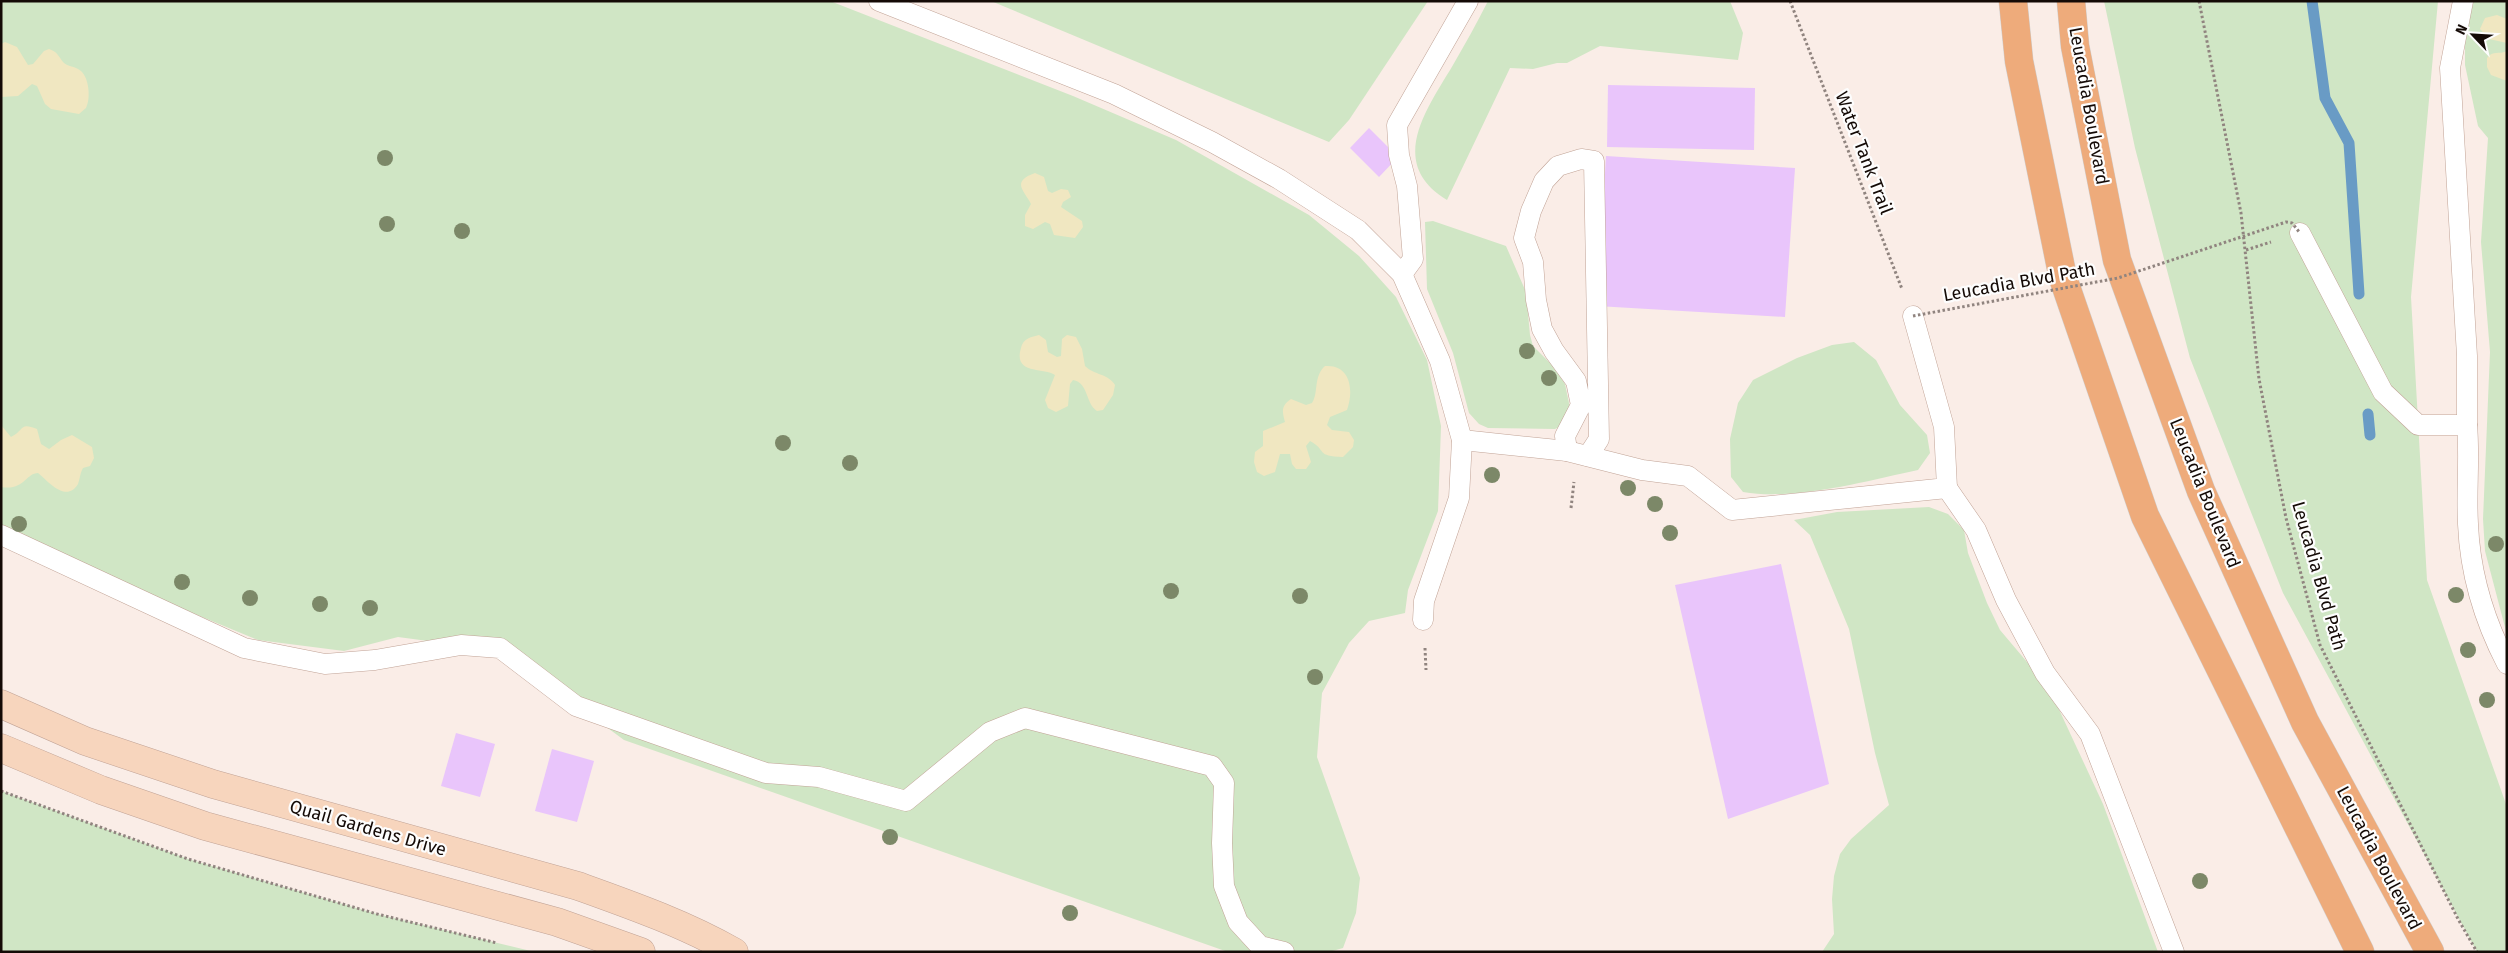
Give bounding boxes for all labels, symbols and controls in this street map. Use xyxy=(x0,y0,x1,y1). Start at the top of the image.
north arrow xyxy=(2448,10,2498,60)
text: N xyxy=(2452,22,2471,38)
street label: Leucadia Boulevard xyxy=(2064,25,2114,187)
street label: Water Tank Trail xyxy=(1830,88,1898,218)
street label: Leucadia Blvd Path xyxy=(1941,258,2097,306)
street label: Leucadia Boulevard xyxy=(2165,415,2245,571)
street label: Leucadia Blvd Path xyxy=(2287,499,2351,653)
street label: Leucadia Boulevard xyxy=(2332,782,2426,934)
street label: Quail Gardens Drive xyxy=(287,795,449,861)

